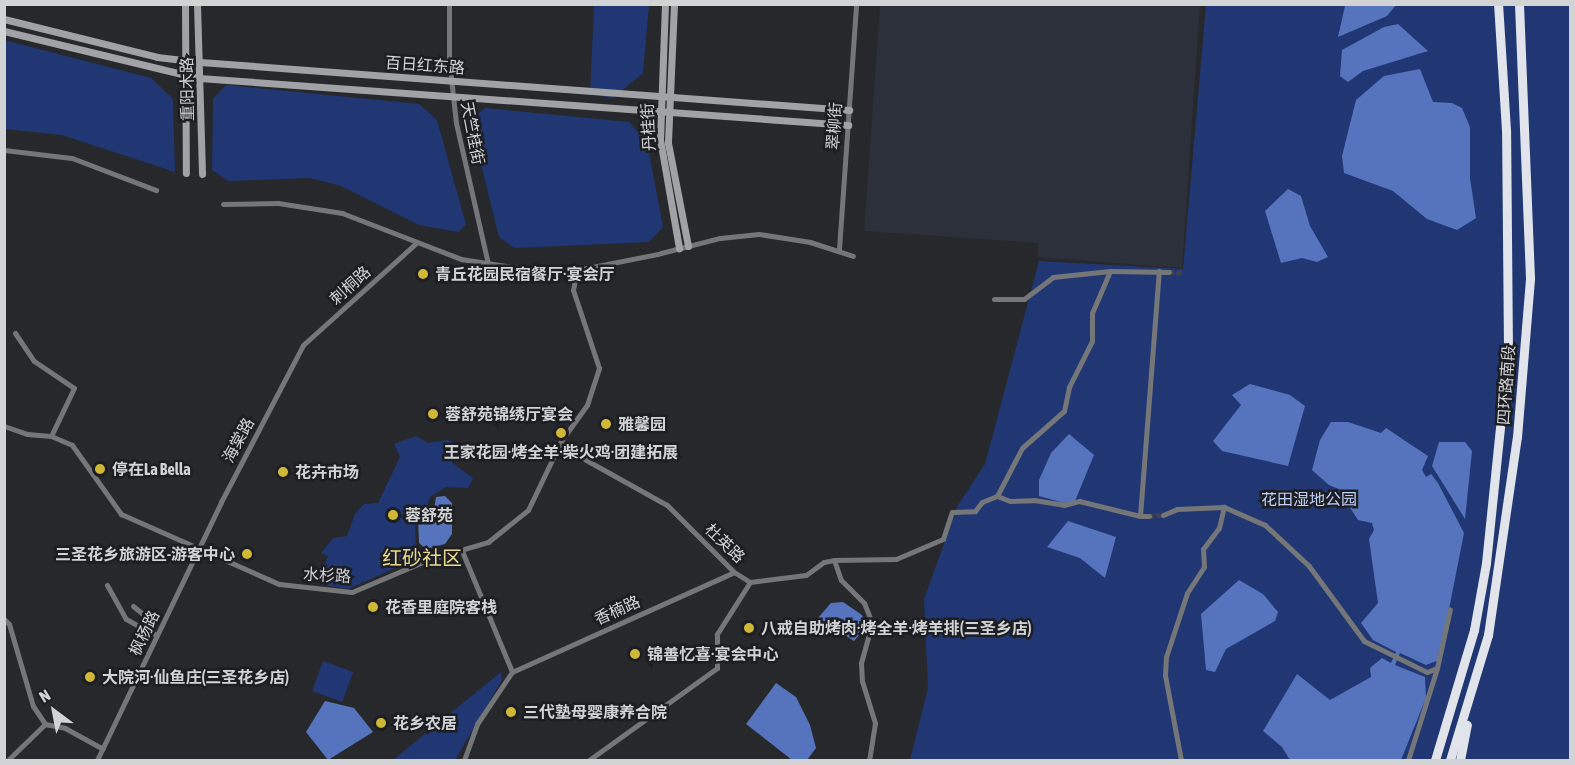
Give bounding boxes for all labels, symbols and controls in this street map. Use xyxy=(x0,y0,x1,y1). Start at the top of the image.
street label: 百日红东路 xyxy=(384,53,466,77)
street label: 重阳木路 xyxy=(177,57,197,121)
street label: 天竺桂街 xyxy=(457,100,489,166)
street label: 翠柳街 xyxy=(823,101,845,151)
street label: 丹桂街 xyxy=(637,103,659,151)
street label: 刺桐路 xyxy=(326,262,374,308)
place label: 青丘花园民宿餐厅·宴会厅 xyxy=(435,264,614,284)
marker: 青丘花园民宿餐厅·宴会厅 xyxy=(416,267,430,281)
street label: 四环路南段 xyxy=(1494,344,1518,426)
place label: 蓉舒苑锦绣厅宴会 xyxy=(445,404,573,424)
marker: 蓉舒苑锦绣厅宴会 xyxy=(426,407,440,421)
street label: 海棠路 xyxy=(218,414,258,466)
place label: 雅馨园 xyxy=(618,414,666,434)
marker: 雅馨园 xyxy=(599,417,613,431)
marker: 王家花园·烤全羊·柴火鸡·团建拓展 xyxy=(554,426,568,440)
place label: 王家花园·烤全羊·柴火鸡·团建拓展 xyxy=(444,442,678,462)
place label: 停在La Bella xyxy=(112,459,191,479)
marker: 停在La Bella xyxy=(93,462,107,476)
place label: 花卉市场 xyxy=(295,462,359,482)
marker: 花卉市场 xyxy=(276,465,290,479)
park label: 花田湿地公园 xyxy=(1261,489,1357,509)
place label: 蓉舒苑 xyxy=(405,505,453,525)
marker: 蓉舒苑 xyxy=(386,508,400,522)
street label: 杜英路 xyxy=(701,519,749,567)
place label: 三圣花乡旅游区-游客中心 xyxy=(55,544,235,564)
district label: 红砂社区 xyxy=(382,545,462,569)
marker: 三圣花乡旅游区-游客中心 xyxy=(240,547,254,561)
street label: 水杉路 xyxy=(303,564,351,586)
street label: 香楠路 xyxy=(591,591,643,629)
place label: 花香里庭院客栈 xyxy=(385,597,497,617)
marker: 花香里庭院客栈 xyxy=(366,600,380,614)
street label: 枫杨路 xyxy=(125,607,163,659)
place label: 八戒自助烤肉·烤全羊·烤羊排(三圣乡店) xyxy=(761,618,1032,638)
marker: 八戒自助烤肉·烤全羊·烤羊排(三圣乡店) xyxy=(742,621,756,635)
place label: 锦善忆喜·宴会中心 xyxy=(647,644,778,664)
marker: 锦善忆喜·宴会中心 xyxy=(628,647,642,661)
place label: 大院河·仙鱼庄(三圣花乡店) xyxy=(102,667,289,687)
marker: 大院河·仙鱼庄(三圣花乡店) xyxy=(83,670,97,684)
north arrow xyxy=(24,681,84,741)
text: N xyxy=(36,686,53,706)
place label: 三代塾母婴康养合院 xyxy=(523,702,667,722)
marker: 三代塾母婴康养合院 xyxy=(504,705,518,719)
place label: 花乡农居 xyxy=(393,713,457,733)
marker: 花乡农居 xyxy=(374,716,388,730)

